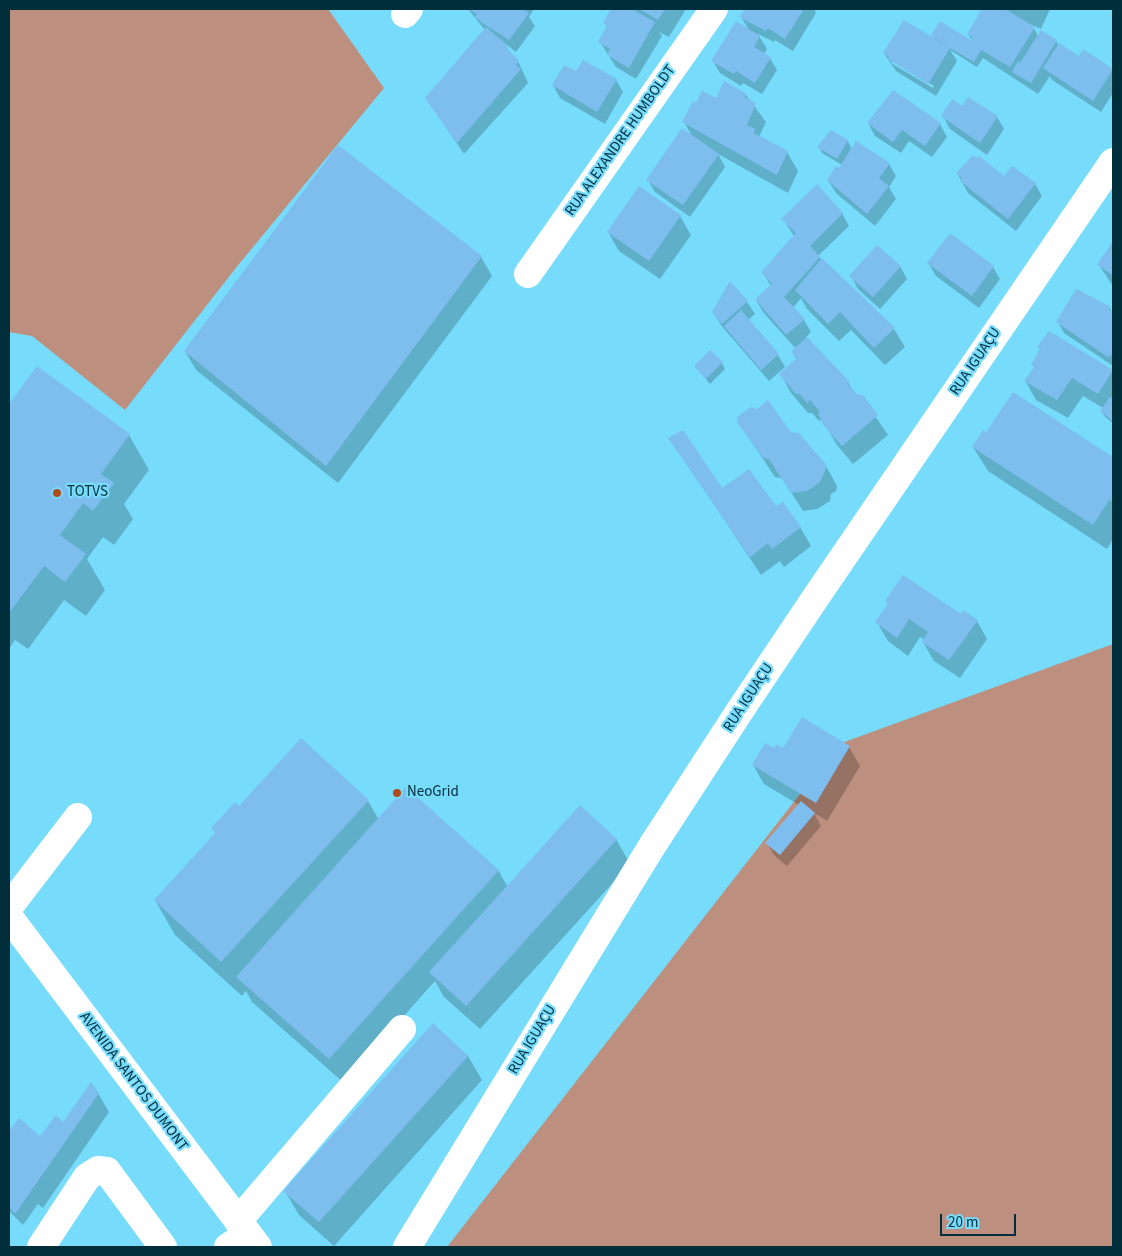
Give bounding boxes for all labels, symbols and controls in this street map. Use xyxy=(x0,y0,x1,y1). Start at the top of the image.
street label: RUA ALEXANDRE HUMBOLDT xyxy=(562,62,680,220)
street label: RUA IGUAÇU xyxy=(947,325,1005,399)
place label: TOTVS xyxy=(67,484,108,502)
marker: TOTVS xyxy=(51,487,63,499)
street label: RUA IGUAÇU xyxy=(720,660,778,736)
place label: NeoGrid xyxy=(407,784,459,802)
marker: NeoGrid xyxy=(391,787,403,799)
street label: RUA IGUAÇU xyxy=(505,1002,561,1078)
street label: AVENIDA SANTOS DUMONT xyxy=(75,1009,191,1155)
scale bar xyxy=(942,1204,1018,1236)
text: 20 m xyxy=(948,1212,978,1233)

